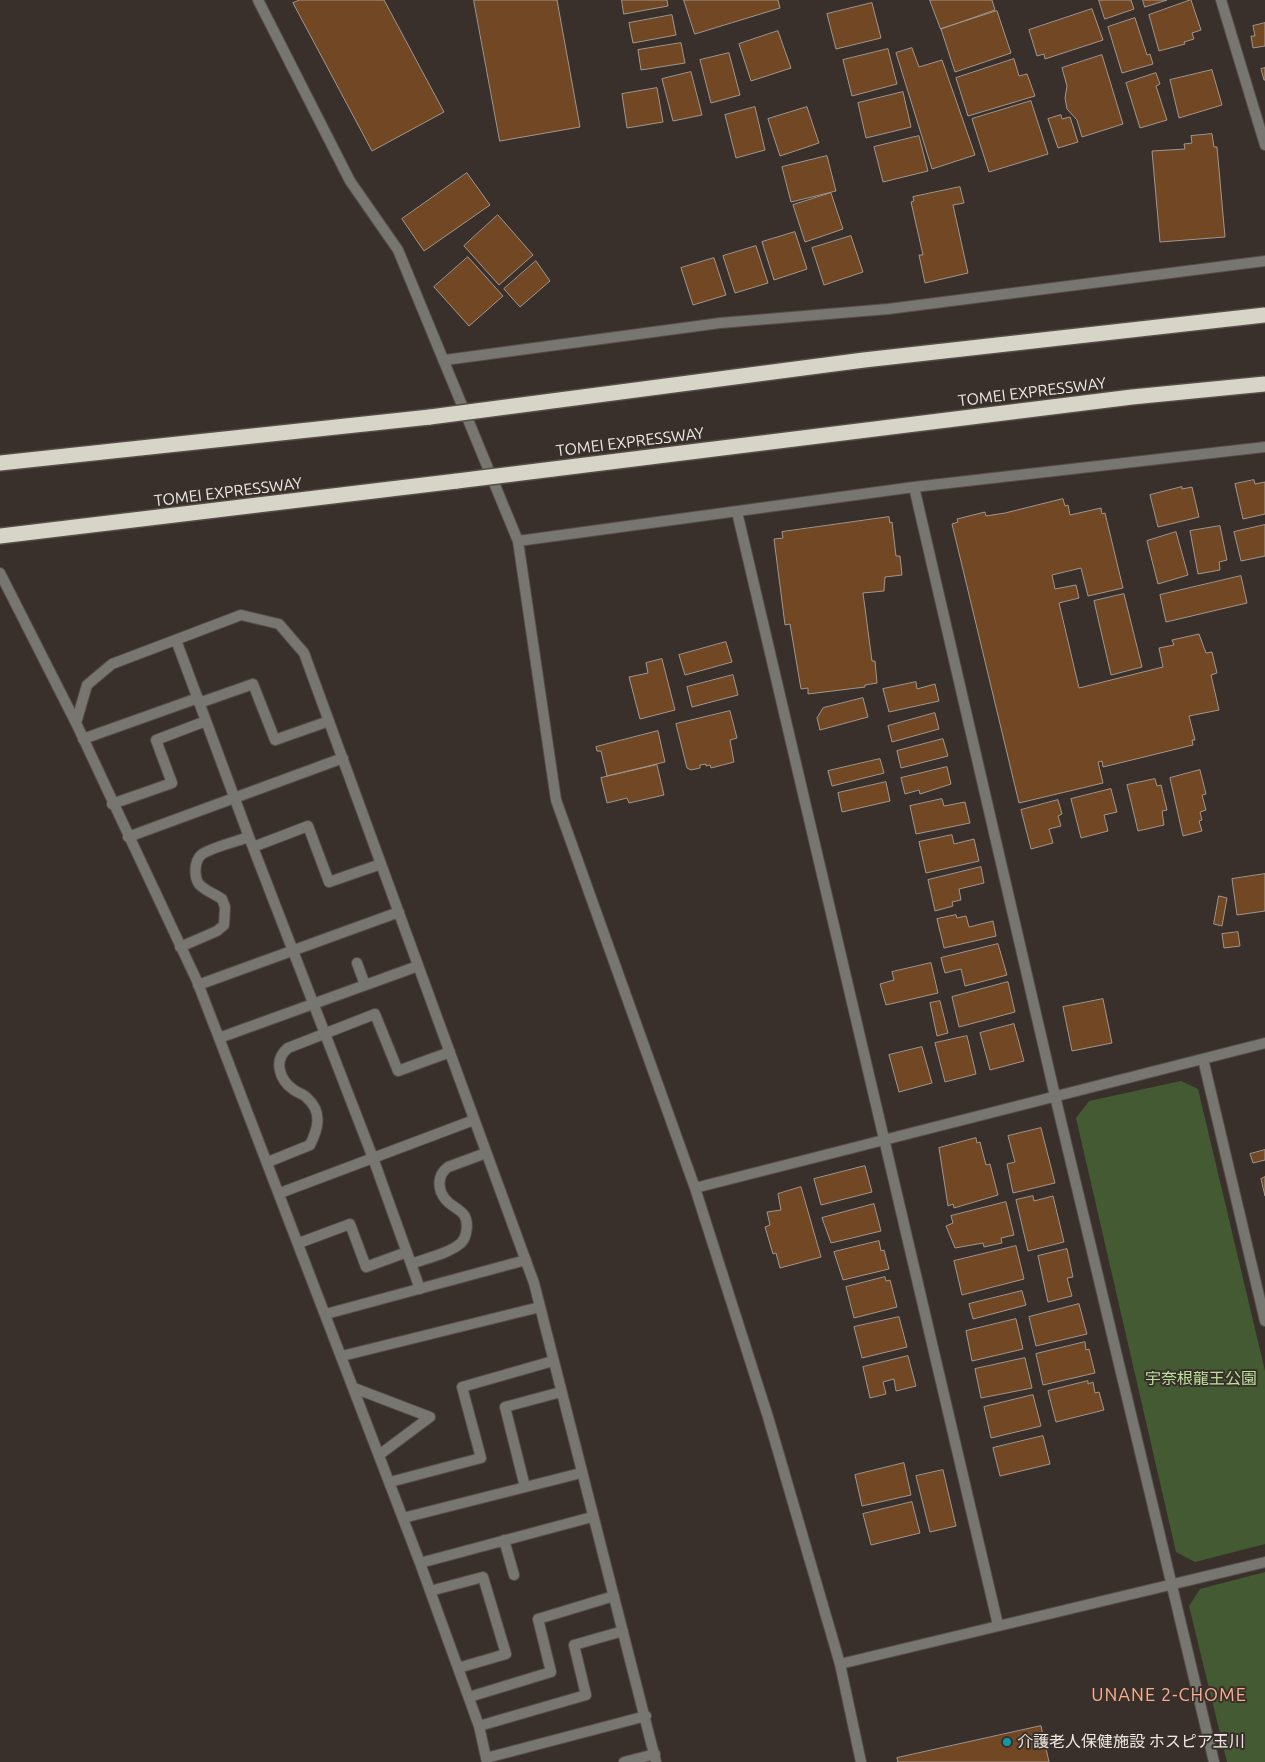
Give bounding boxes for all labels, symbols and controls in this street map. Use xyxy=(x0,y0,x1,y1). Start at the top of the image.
street label: TOMEI EXPRESSWAY xyxy=(957,373,1107,411)
street label: TOMEI EXPRESSWAY xyxy=(555,423,705,461)
street label: TOMEI EXPRESSWAY xyxy=(153,473,303,511)
park label: 宇奈根龍王公園 xyxy=(1145,1369,1257,1389)
district label: UNANE 2-CHOME xyxy=(1090,1684,1248,1706)
place label: 介護老人保健施設 ホスピア玉川 xyxy=(1017,1732,1245,1752)
marker: 介護老人保健施設 ホスピア玉川 xyxy=(1001,1736,1013,1748)

